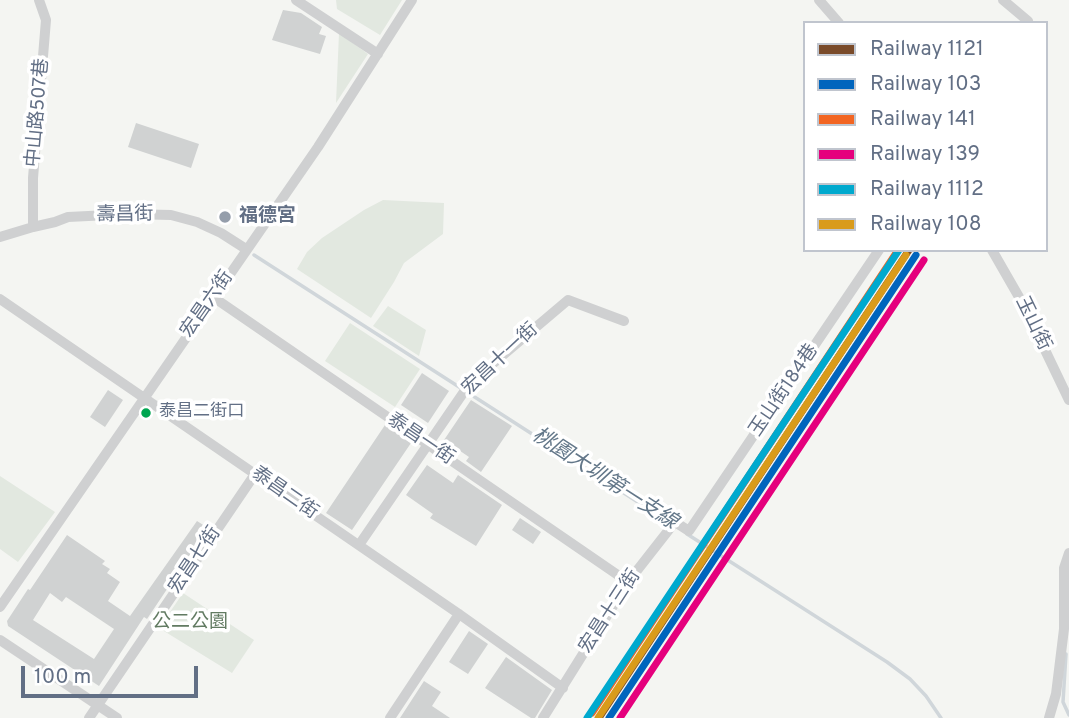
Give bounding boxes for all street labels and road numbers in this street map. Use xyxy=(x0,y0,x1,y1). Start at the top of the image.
street label: 中山路507巷 xyxy=(23,58,55,168)
street label: 壽昌街 xyxy=(96,204,154,228)
street label: 宏昌六街 xyxy=(177,267,239,343)
street label: 玉山街 xyxy=(1009,293,1055,355)
street label: 宏昌十一街 xyxy=(458,319,544,401)
street label: 玉山街184巷 xyxy=(746,340,824,442)
street label: 泰昌一街 xyxy=(382,409,458,471)
street label: 泰昌二街 xyxy=(246,463,322,525)
street label: 宏昌七街 xyxy=(165,523,227,599)
street label: 宏昌十三街 xyxy=(576,566,646,658)

